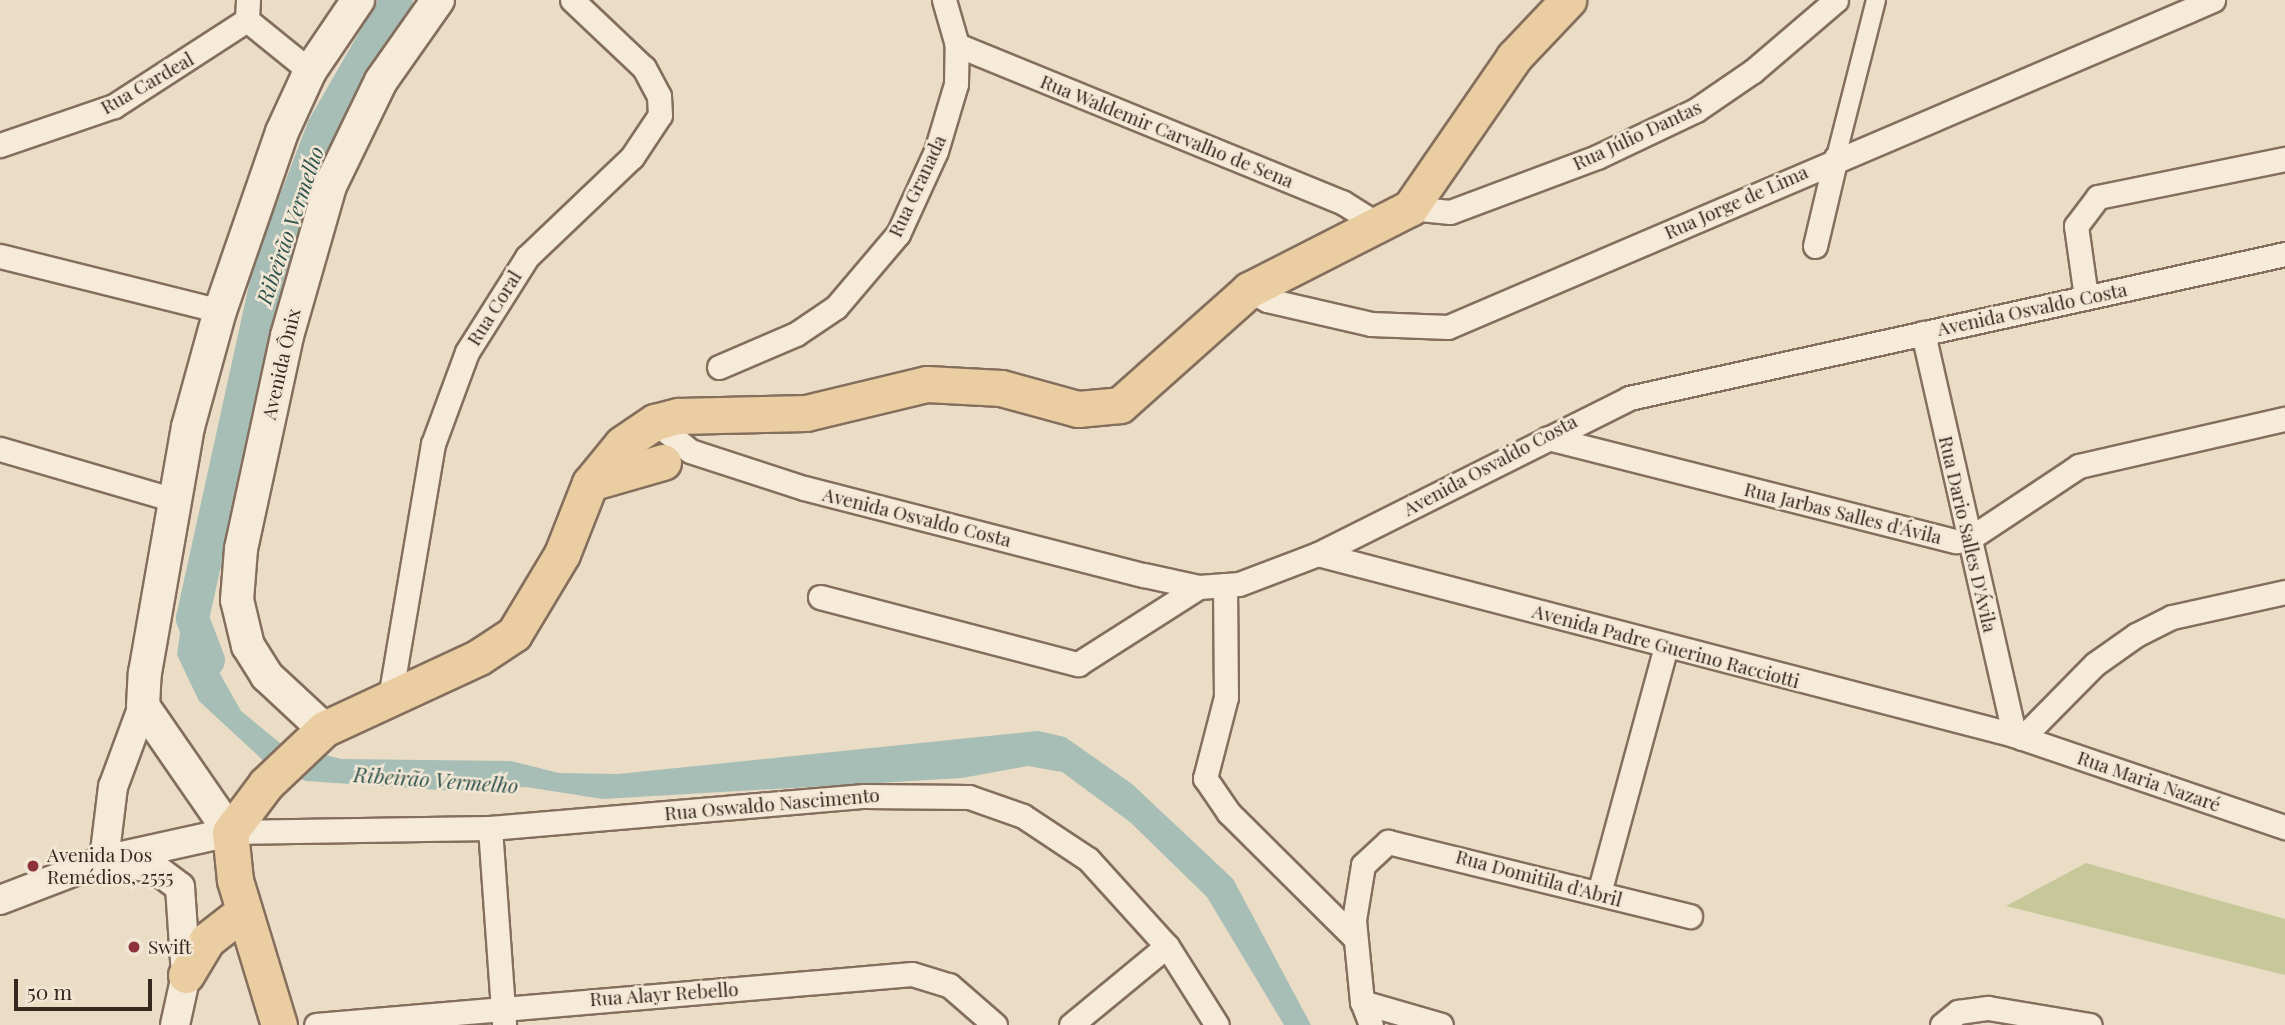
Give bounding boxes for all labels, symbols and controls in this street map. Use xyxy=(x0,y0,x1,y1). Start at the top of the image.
street label: Rua Cardeal xyxy=(96,47,198,119)
street label: Rua Waldemir Carvalho de Sena xyxy=(1037,69,1297,193)
street label: Rua Júlio Dantas xyxy=(1569,95,1705,175)
street label: Rua Granada xyxy=(883,131,951,241)
water label: Ribeirão Vermelho xyxy=(250,143,328,307)
street label: Rua Jorge de Lima xyxy=(1661,160,1811,244)
street label: Rua Coral xyxy=(462,266,526,350)
street label: Avenida Osvaldo Costa xyxy=(1935,278,2129,340)
street label: Avenida Ônix xyxy=(257,306,305,422)
street label: Avenida Osvaldo Costa xyxy=(1399,409,1581,521)
street label: Rua Dario Salles D'Ávila xyxy=(1934,433,2002,635)
street label: Rua Jarbas Salles d'Ávila xyxy=(1742,477,1944,549)
street label: Avenida Osvaldo Costa xyxy=(820,483,1014,551)
street label: Avenida Padre Guerino Racciotti xyxy=(1530,599,1802,693)
street label: Rua Maria Nazaré xyxy=(2074,746,2224,816)
water label: Ribeirão Vermelho xyxy=(353,761,519,797)
street label: Rua Oswaldo Nascimento xyxy=(663,783,881,825)
place label: Avenida Dos Remédios, 2555 xyxy=(47,844,173,888)
street label: Rua Domitila d'Abril xyxy=(1453,845,1625,911)
marker: Avenida Dos Remédios, 2555 xyxy=(25,858,41,874)
place label: Swift xyxy=(148,936,191,958)
marker: Swift xyxy=(126,939,142,955)
scale bar xyxy=(18,965,156,1009)
text: 50 m xyxy=(27,977,72,1005)
street label: Rua Alayr Rebello xyxy=(588,977,740,1011)

